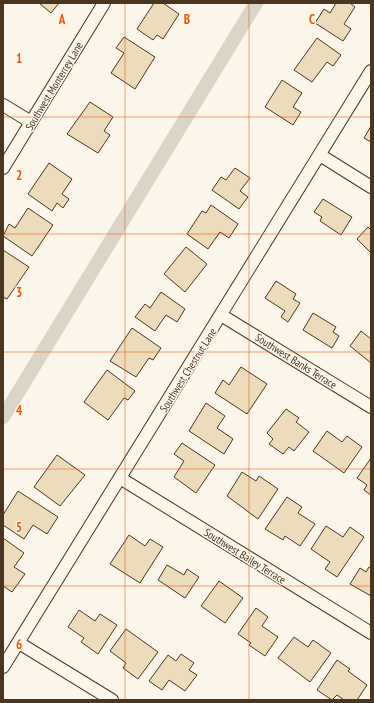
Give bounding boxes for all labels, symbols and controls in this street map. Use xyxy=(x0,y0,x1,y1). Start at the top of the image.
text: A xyxy=(58,11,66,28)
text: B xyxy=(184,11,190,28)
text: C xyxy=(309,11,315,28)
street label: Southwest Monterrey Lane xyxy=(22,39,86,133)
text: 1 xyxy=(16,50,22,67)
text: 2 xyxy=(16,167,22,184)
text: 3 xyxy=(16,284,22,301)
street label: Southwest Chestnut Lane xyxy=(157,325,220,415)
street label: Southwest Banks Terrace xyxy=(253,330,340,392)
text: 4 xyxy=(16,402,23,419)
text: 5 xyxy=(16,519,22,536)
street label: Southwest Bailey Terrace xyxy=(201,525,289,587)
text: 6 xyxy=(16,636,22,653)

